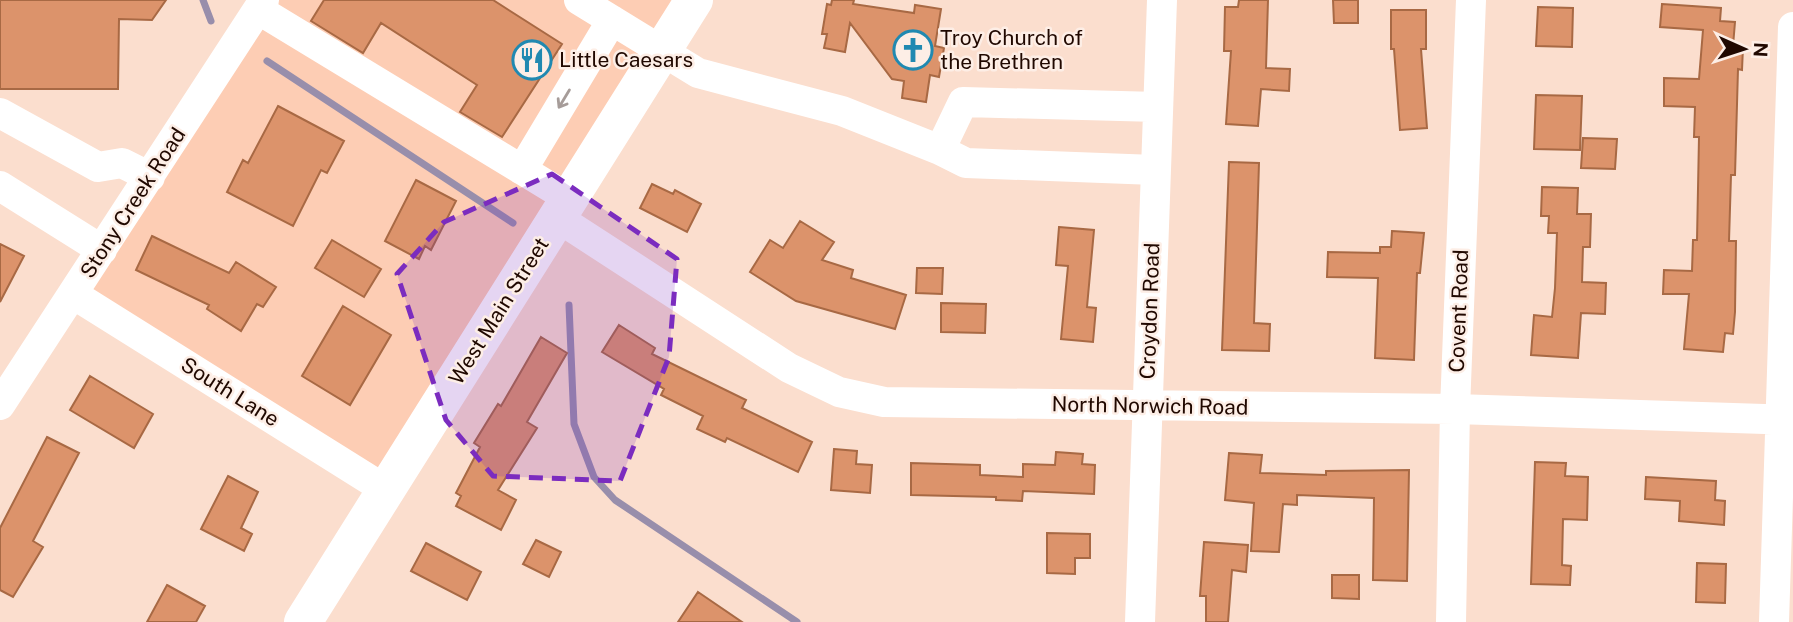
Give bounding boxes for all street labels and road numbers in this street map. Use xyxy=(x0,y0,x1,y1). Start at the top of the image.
street label: Stony Creek Road xyxy=(75,123,191,283)
street label: West Main Street xyxy=(443,233,554,389)
street label: Croydon Road xyxy=(1135,242,1164,380)
street label: Covent Road xyxy=(1444,249,1473,373)
street label: South Lane xyxy=(177,352,284,432)
street label: North Norwich Road xyxy=(1051,391,1249,420)

